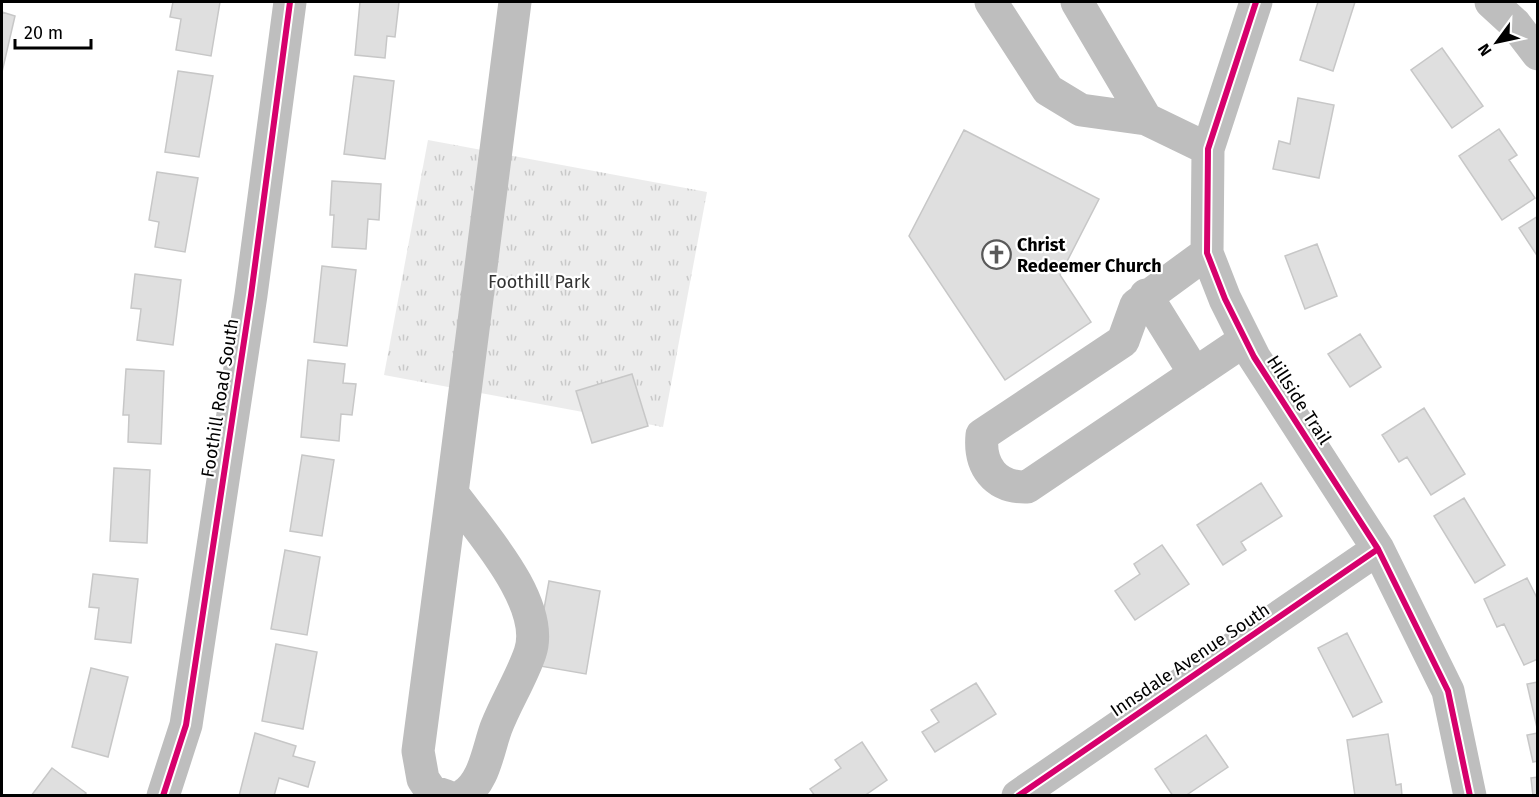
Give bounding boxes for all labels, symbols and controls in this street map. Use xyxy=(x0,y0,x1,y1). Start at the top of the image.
scale bar xyxy=(15,12,92,50)
north arrow xyxy=(1467,12,1527,72)
text: 20 m xyxy=(24,22,63,44)
text: N xyxy=(1474,40,1496,60)
place label: Christ Redeemer Church xyxy=(1017,234,1162,277)
church icon: Christ Redeemer Church xyxy=(980,239,1012,271)
park label: Foothill Park xyxy=(488,271,591,293)
street label: Foothill Road South xyxy=(197,317,243,479)
street label: Hillside Trail xyxy=(1262,351,1336,449)
street label: Innsdale Avenue South xyxy=(1106,599,1274,721)

